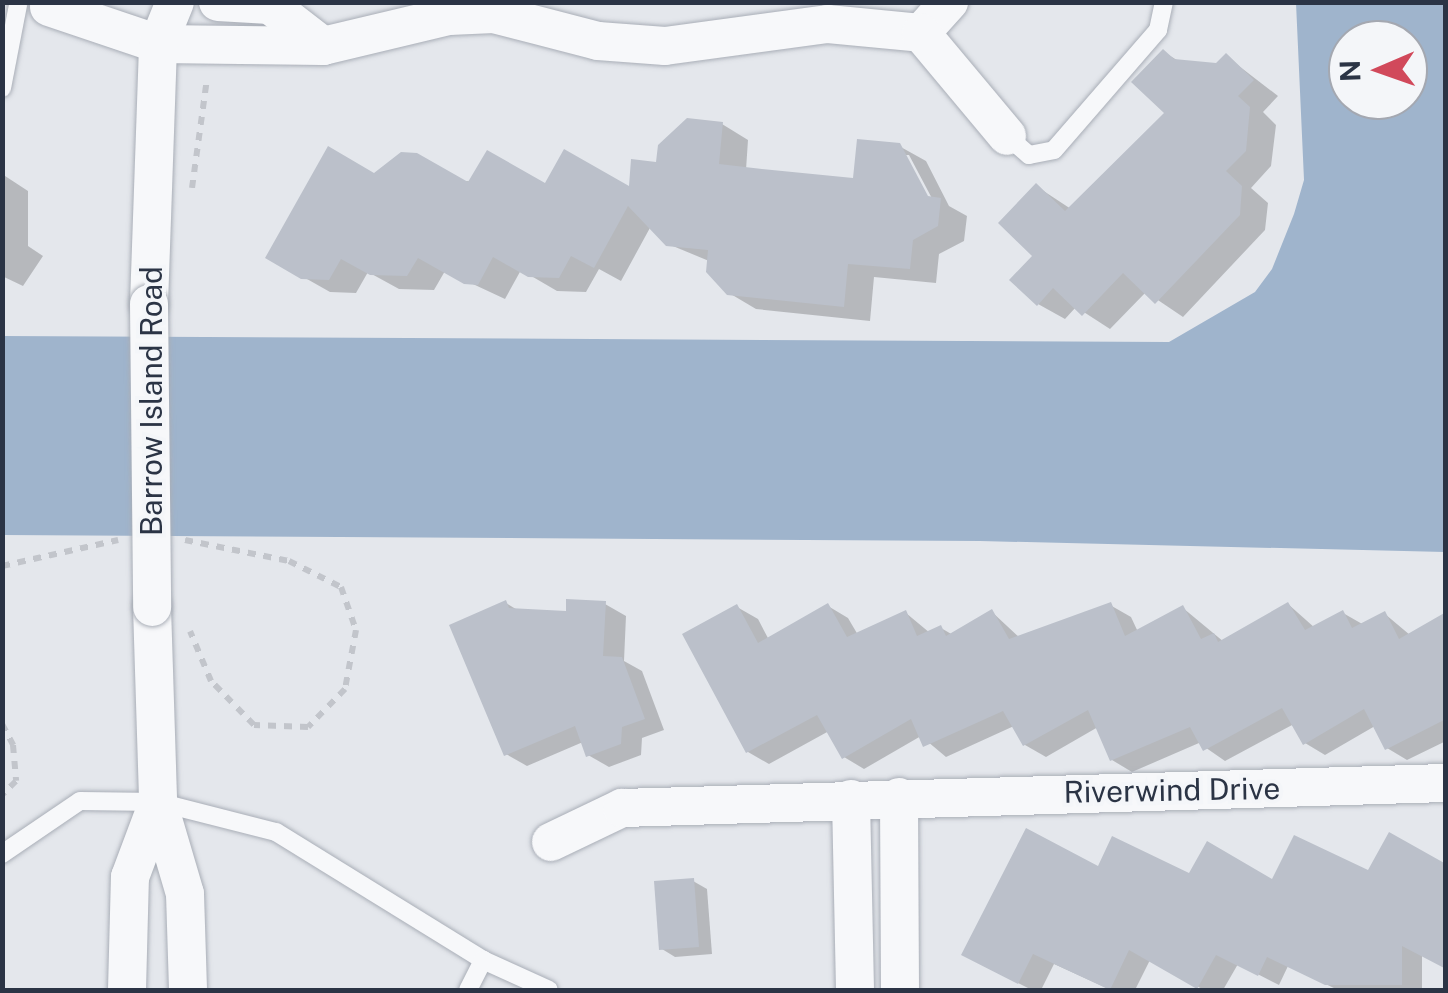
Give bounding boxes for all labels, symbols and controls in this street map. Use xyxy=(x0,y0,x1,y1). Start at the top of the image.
north arrow xyxy=(1328,20,1428,120)
text: N xyxy=(1333,59,1366,83)
street label: Barrow Island Road xyxy=(133,266,169,536)
street label: Riverwind Drive xyxy=(1063,770,1281,810)

